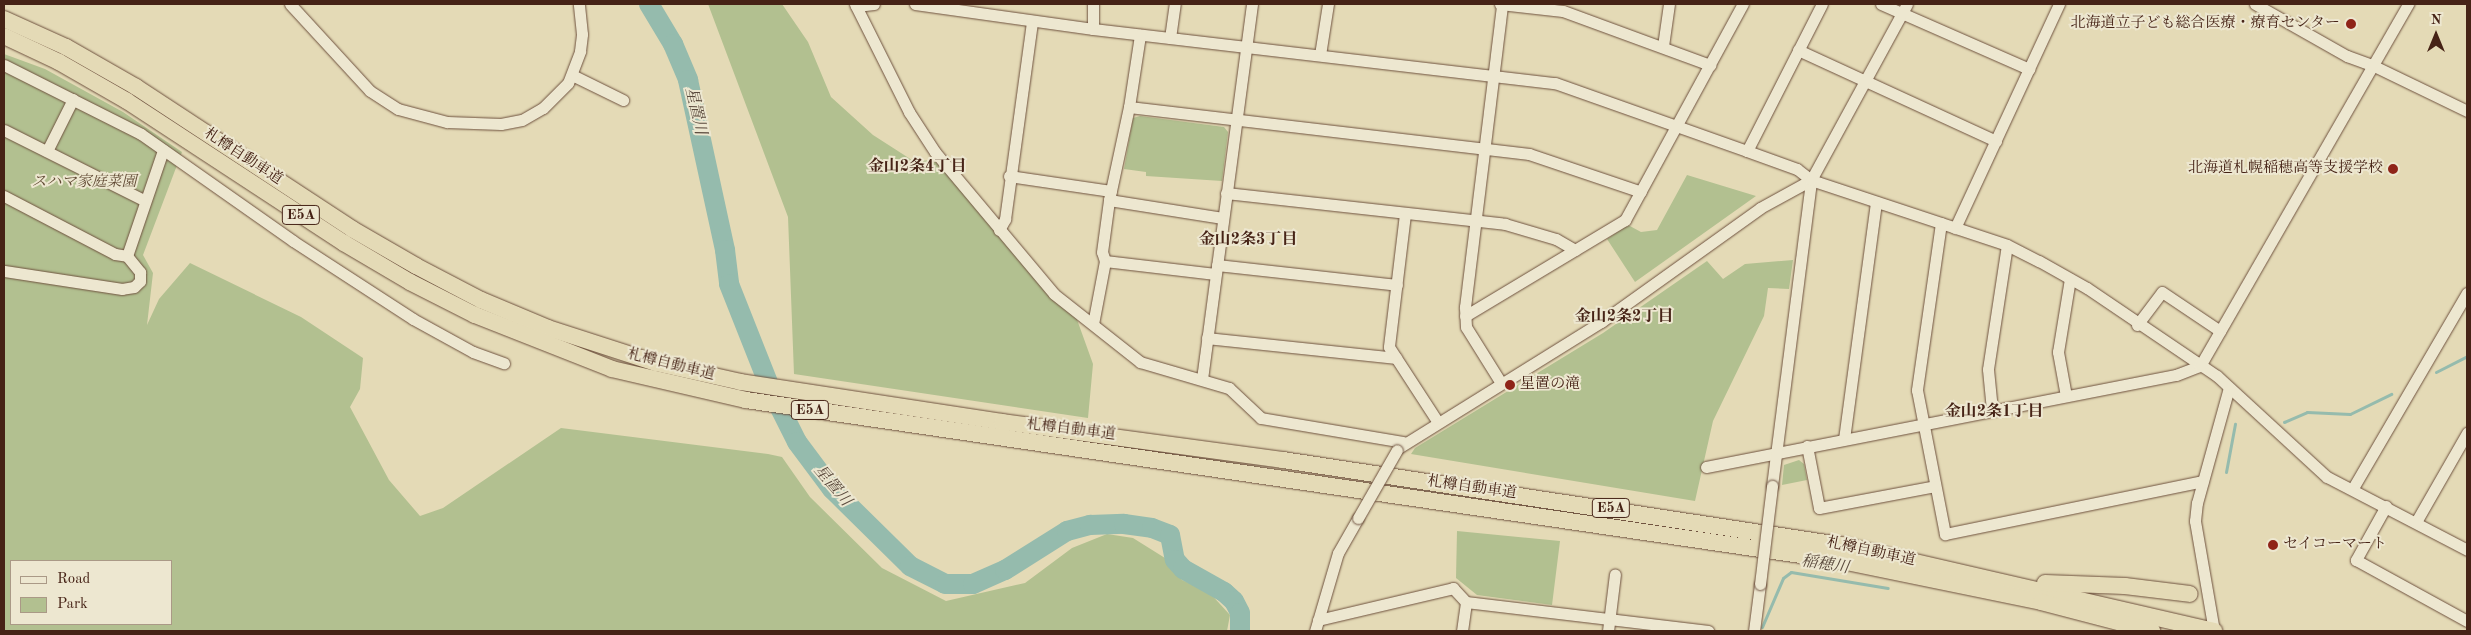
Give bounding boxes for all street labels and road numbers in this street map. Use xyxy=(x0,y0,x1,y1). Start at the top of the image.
street label: 札樽自動車道 xyxy=(200,125,286,189)
road number: E5A xyxy=(281,204,321,226)
street label: 札樽自動車道 xyxy=(625,345,717,385)
road number: E5A xyxy=(790,398,830,422)
street label: 札樽自動車道 xyxy=(1025,416,1117,444)
street label: 札樽自動車道 xyxy=(1426,473,1518,503)
road number: E5A xyxy=(1591,496,1631,520)
street label: 札樽自動車道 xyxy=(1825,534,1917,570)

